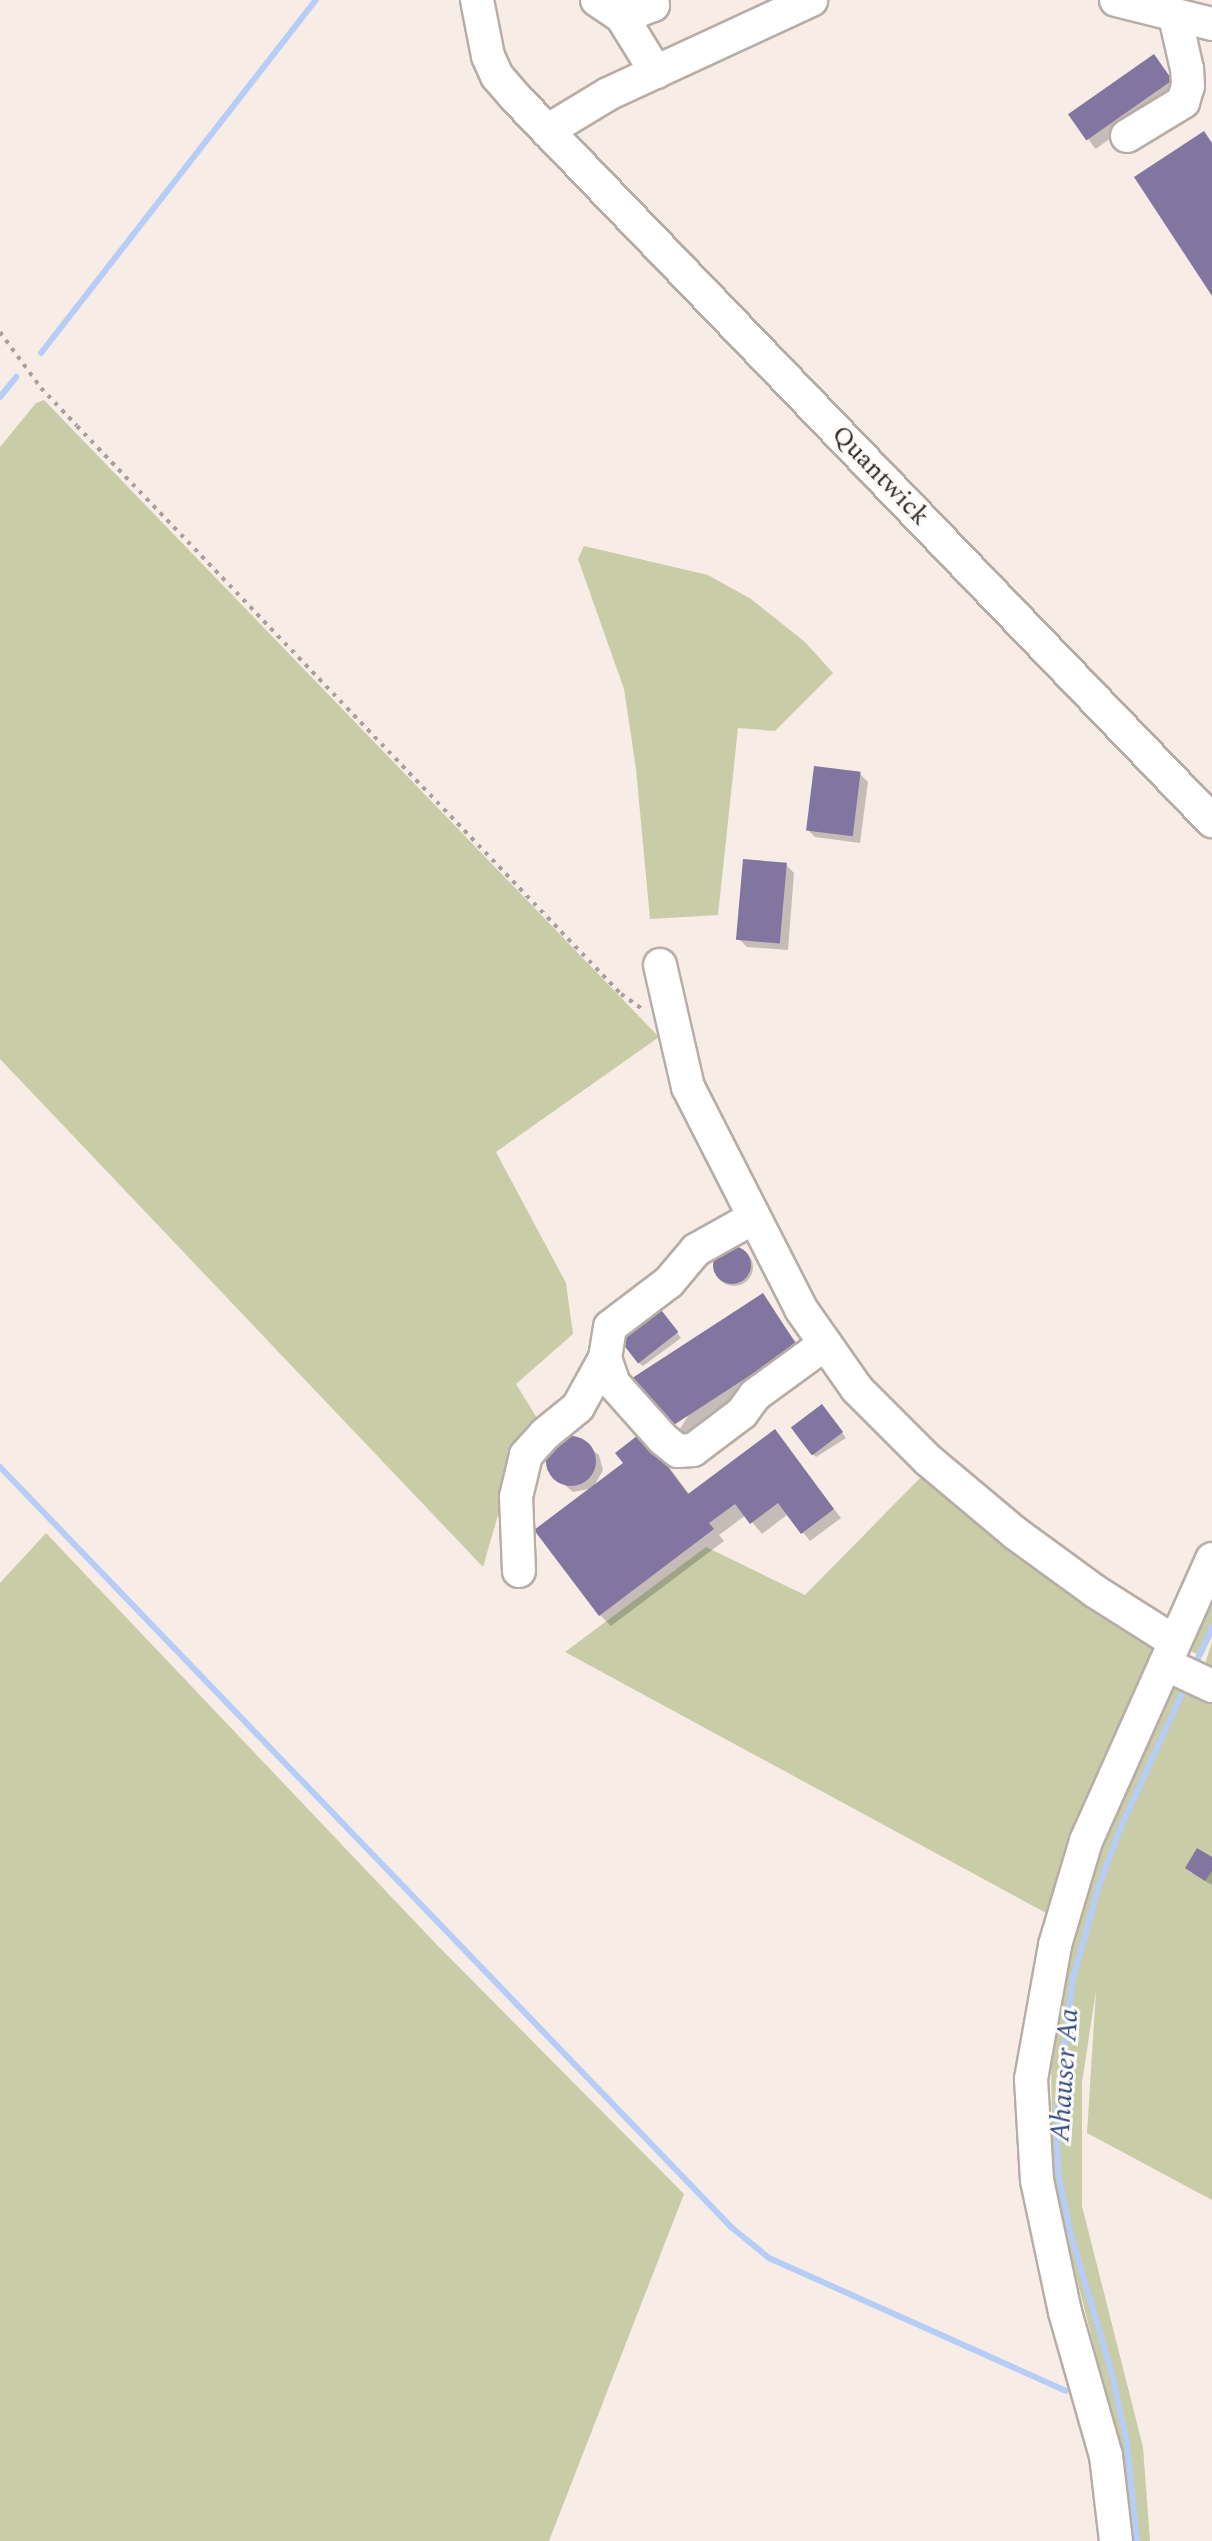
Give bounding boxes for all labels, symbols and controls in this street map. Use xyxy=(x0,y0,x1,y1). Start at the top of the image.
street label: Quantwick xyxy=(825,419,935,533)
water label: Ahauser Aa xyxy=(1044,2007,1086,2143)

